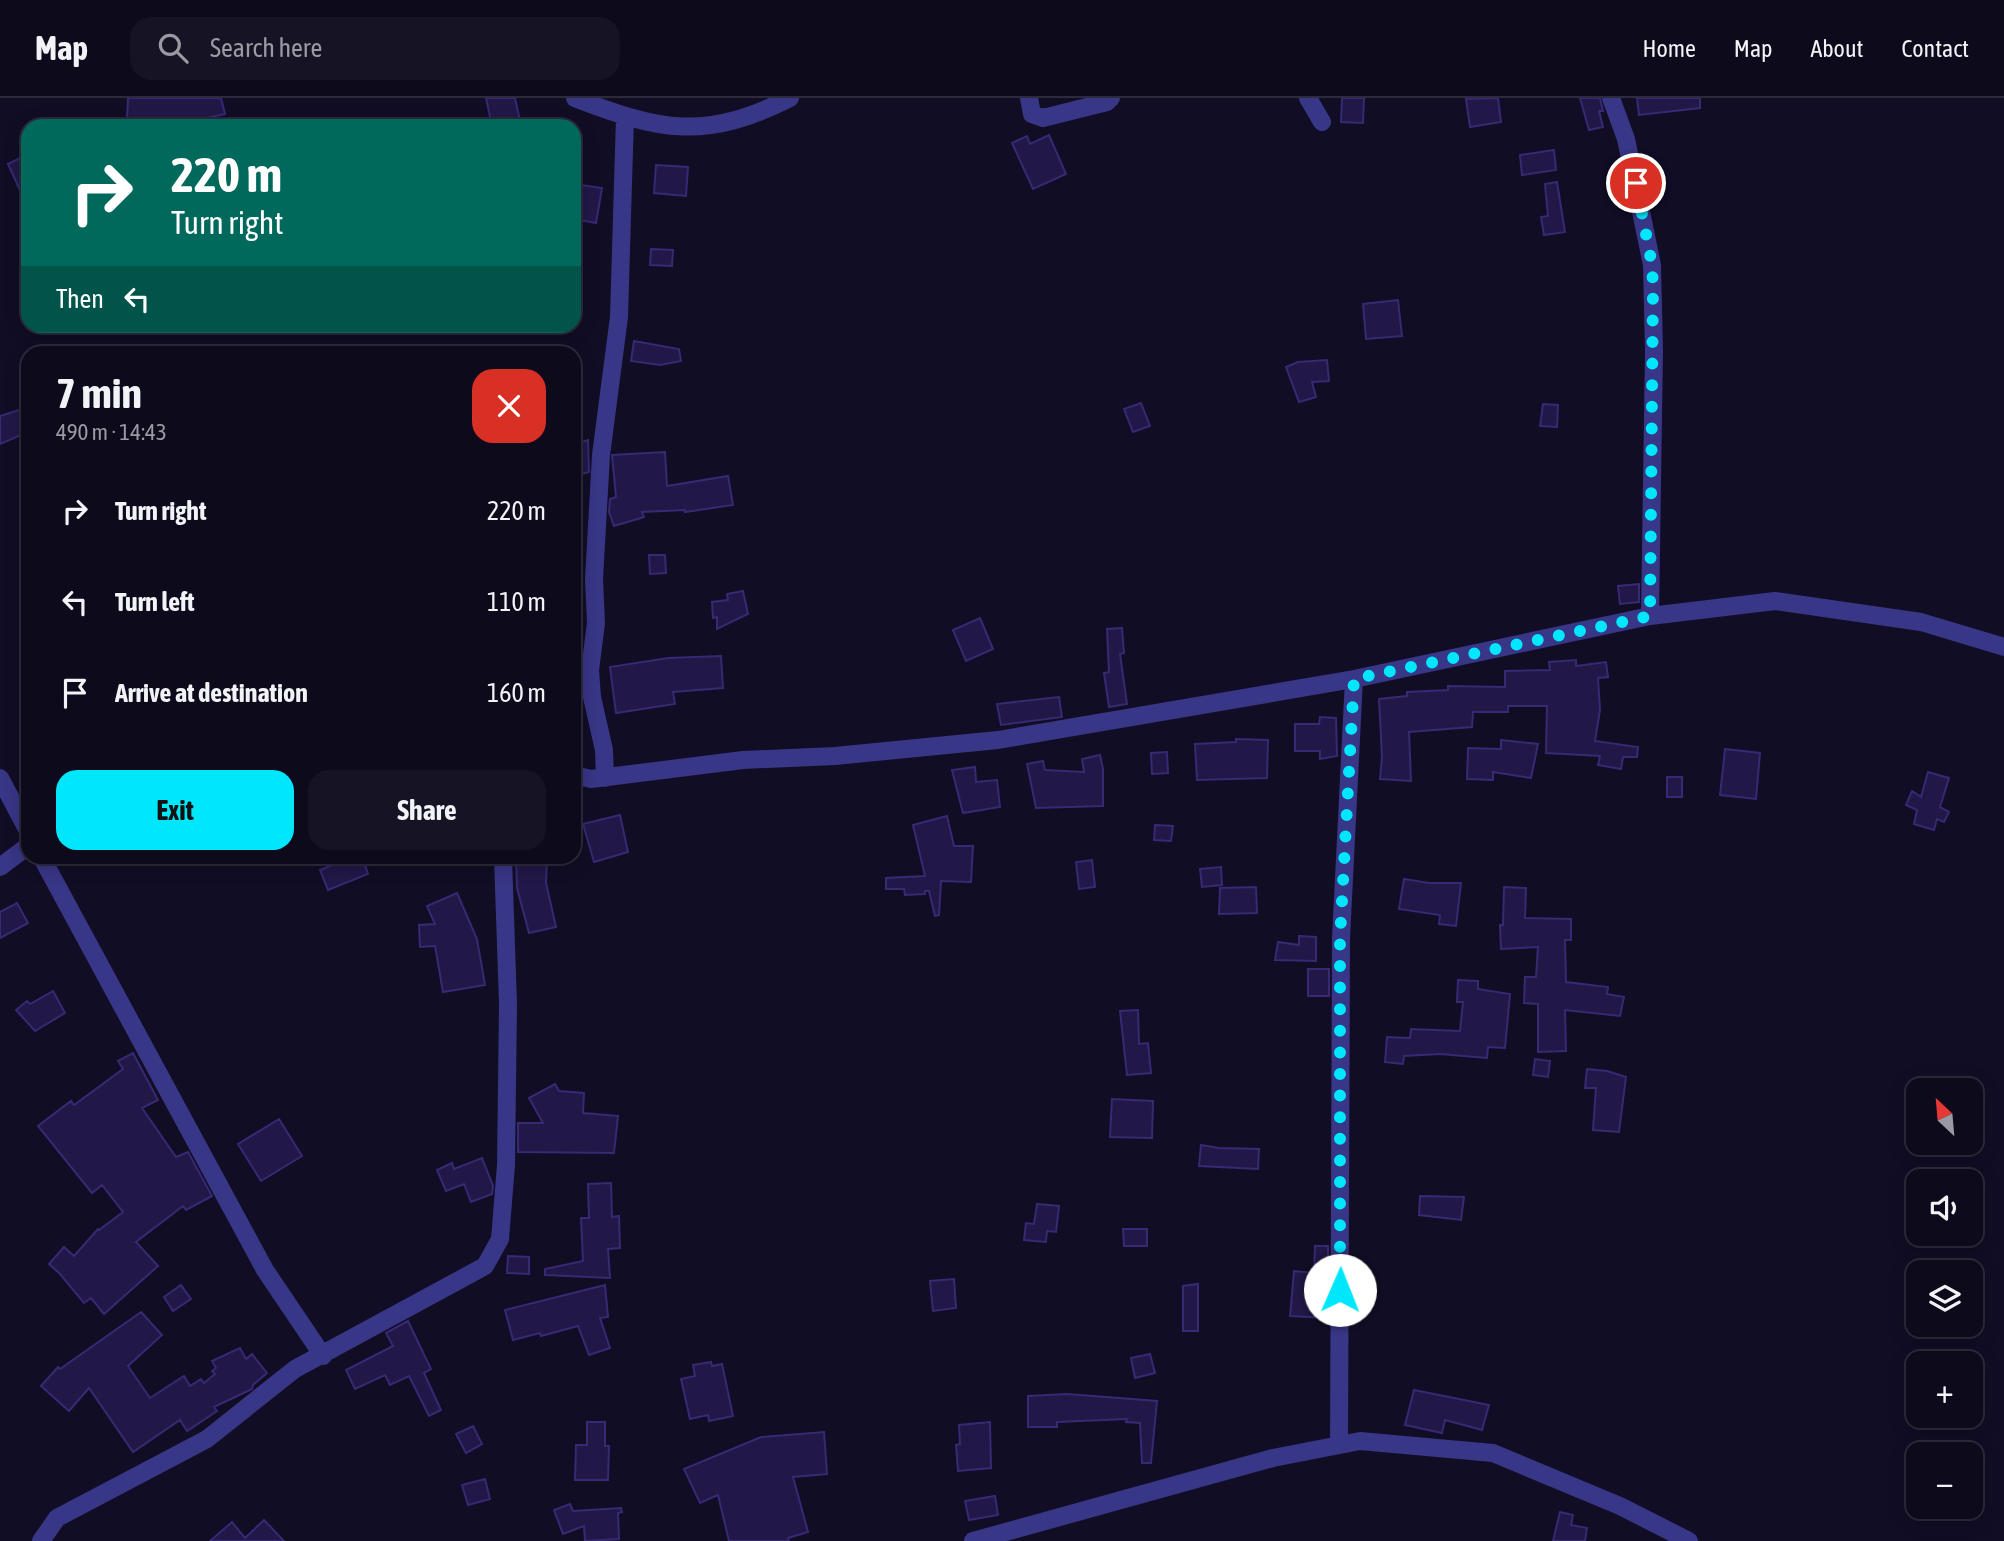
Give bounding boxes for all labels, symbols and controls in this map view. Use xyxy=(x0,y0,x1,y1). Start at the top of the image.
search box xyxy=(130,17,620,80)
text: Map xyxy=(35,29,88,67)
icon: search xyxy=(154,29,192,67)
text: Search here xyxy=(210,33,322,63)
text: Home xyxy=(1642,35,1696,62)
text: Map xyxy=(1734,35,1772,62)
text: About xyxy=(1810,35,1863,62)
text: Contact xyxy=(1901,35,1969,62)
text: 220 m xyxy=(171,146,282,202)
icon: right xyxy=(56,147,147,238)
pin xyxy=(1606,153,1666,213)
icon: arrive xyxy=(1617,164,1655,202)
text: Turn right xyxy=(171,204,284,241)
icon: left xyxy=(118,280,156,318)
text: Then xyxy=(56,284,104,314)
text: 7 min xyxy=(56,369,142,417)
button: close xyxy=(472,369,546,443)
text: 490 m · 14:43 xyxy=(56,419,167,445)
icon: right xyxy=(56,492,94,530)
text: Turn right xyxy=(115,496,206,526)
text: 220 m xyxy=(487,496,546,526)
icon: left xyxy=(56,583,94,621)
text: Turn left xyxy=(115,587,195,617)
text: 110 m xyxy=(487,587,546,617)
icon: arrive xyxy=(56,674,94,712)
text: Arrive at destination xyxy=(115,678,308,708)
text: 160 m xyxy=(487,678,546,708)
button: Exit xyxy=(56,770,294,850)
button: Share xyxy=(308,770,546,850)
north arrow xyxy=(1906,1078,1983,1155)
map controls xyxy=(1906,1078,1983,1519)
button: sound xyxy=(1906,1169,1983,1246)
position arrow xyxy=(1303,1253,1377,1327)
button: layers xyxy=(1906,1260,1983,1337)
button: + xyxy=(1906,1351,1983,1428)
button: − xyxy=(1906,1442,1983,1519)

